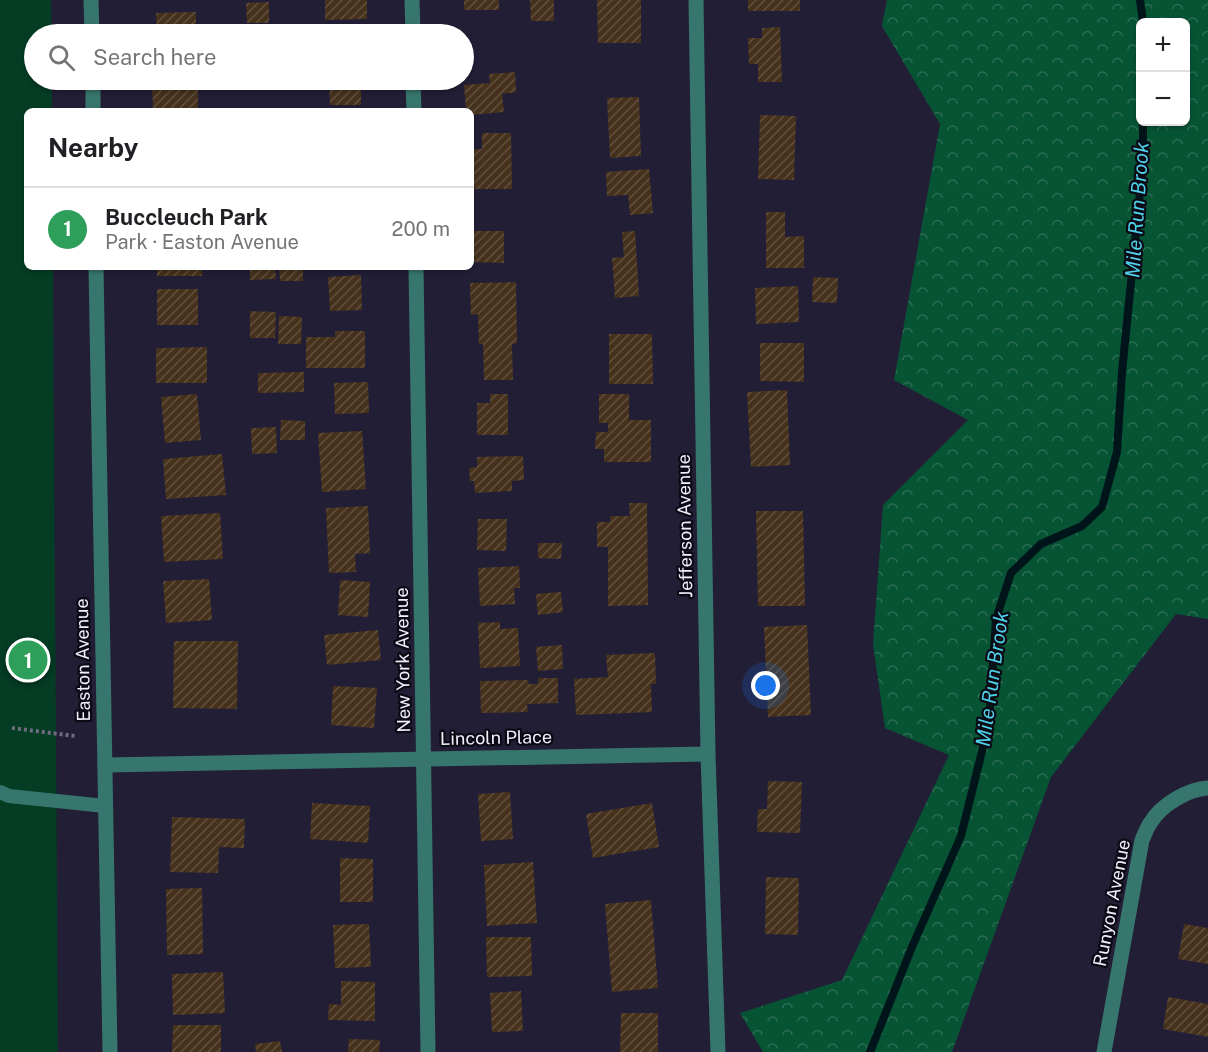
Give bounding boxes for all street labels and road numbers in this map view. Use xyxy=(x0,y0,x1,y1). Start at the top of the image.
street label: Jefferson Avenue xyxy=(673,454,696,598)
street label: New York Avenue xyxy=(391,587,414,733)
street label: Easton Avenue xyxy=(71,598,94,722)
street label: Lincoln Place xyxy=(440,726,552,749)
street label: Runyon Avenue xyxy=(1089,838,1134,968)

